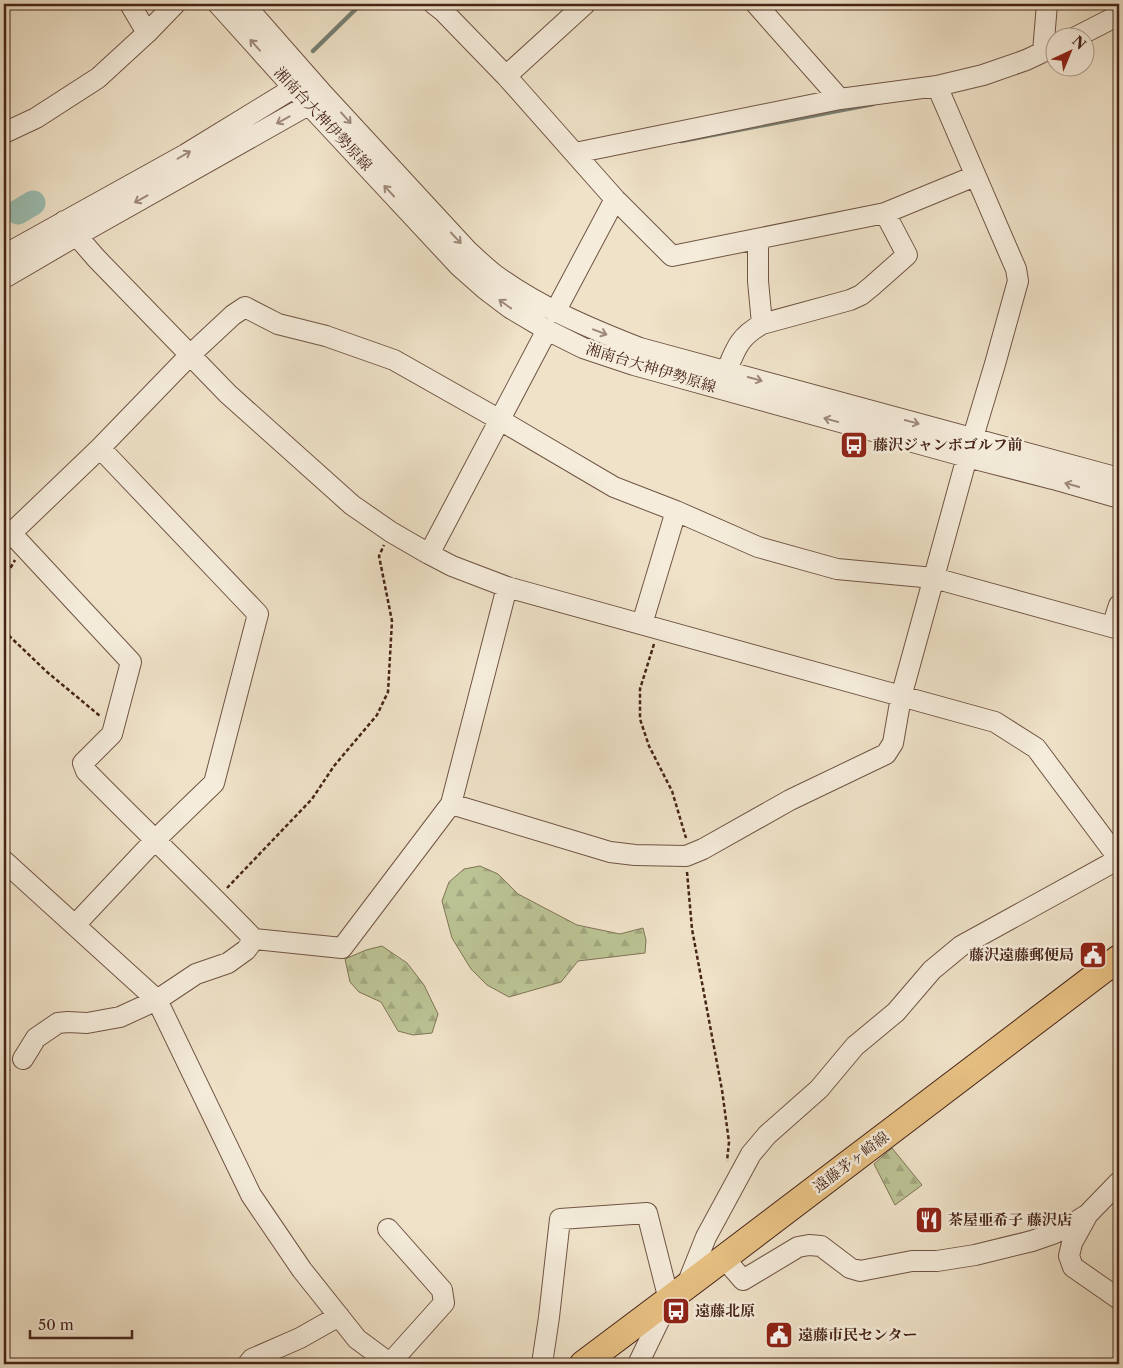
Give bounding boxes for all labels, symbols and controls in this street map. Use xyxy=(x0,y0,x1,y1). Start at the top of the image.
north arrow xyxy=(1046,28,1096,78)
text: N xyxy=(1068,32,1090,53)
one-way arrow xyxy=(250,39,261,52)
street label: 湘南台大神伊勢原線 xyxy=(270,63,376,175)
one-way arrow xyxy=(340,112,352,125)
one-way arrow xyxy=(275,115,290,125)
one-way arrow xyxy=(177,150,191,160)
one-way arrow xyxy=(383,185,395,197)
one-way arrow xyxy=(134,195,149,205)
one-way arrow xyxy=(450,232,462,244)
one-way arrow xyxy=(498,299,512,309)
one-way arrow xyxy=(592,328,607,338)
street label: 湘南台大神伊勢原線 xyxy=(584,339,718,396)
one-way arrow xyxy=(747,375,763,385)
one-way arrow xyxy=(823,414,839,424)
one-way arrow xyxy=(904,417,920,427)
bus stop icon: 藤沢ジャンボゴルフ前 xyxy=(839,430,869,460)
place label: 藤沢ジャンボゴルフ前 xyxy=(873,435,1023,454)
one-way arrow xyxy=(1065,479,1081,489)
public building icon: 藤沢遠藤郵便局 xyxy=(1078,940,1108,970)
place label: 藤沢遠藤郵便局 xyxy=(969,945,1074,964)
street label: 遠藤茅ヶ崎線 xyxy=(809,1127,892,1196)
restaurant icon: 茶屋亜希子 藤沢店 xyxy=(914,1205,944,1235)
place label: 茶屋亜希子 藤沢店 xyxy=(948,1210,1072,1229)
bus stop icon: 遠藤北原 xyxy=(661,1296,691,1326)
place label: 遠藤北原 xyxy=(695,1301,755,1320)
scale bar xyxy=(30,1308,132,1340)
text: 50 m xyxy=(38,1315,74,1334)
public building icon: 遠藤市民センター xyxy=(764,1320,794,1350)
place label: 遠藤市民センター xyxy=(798,1325,917,1344)

